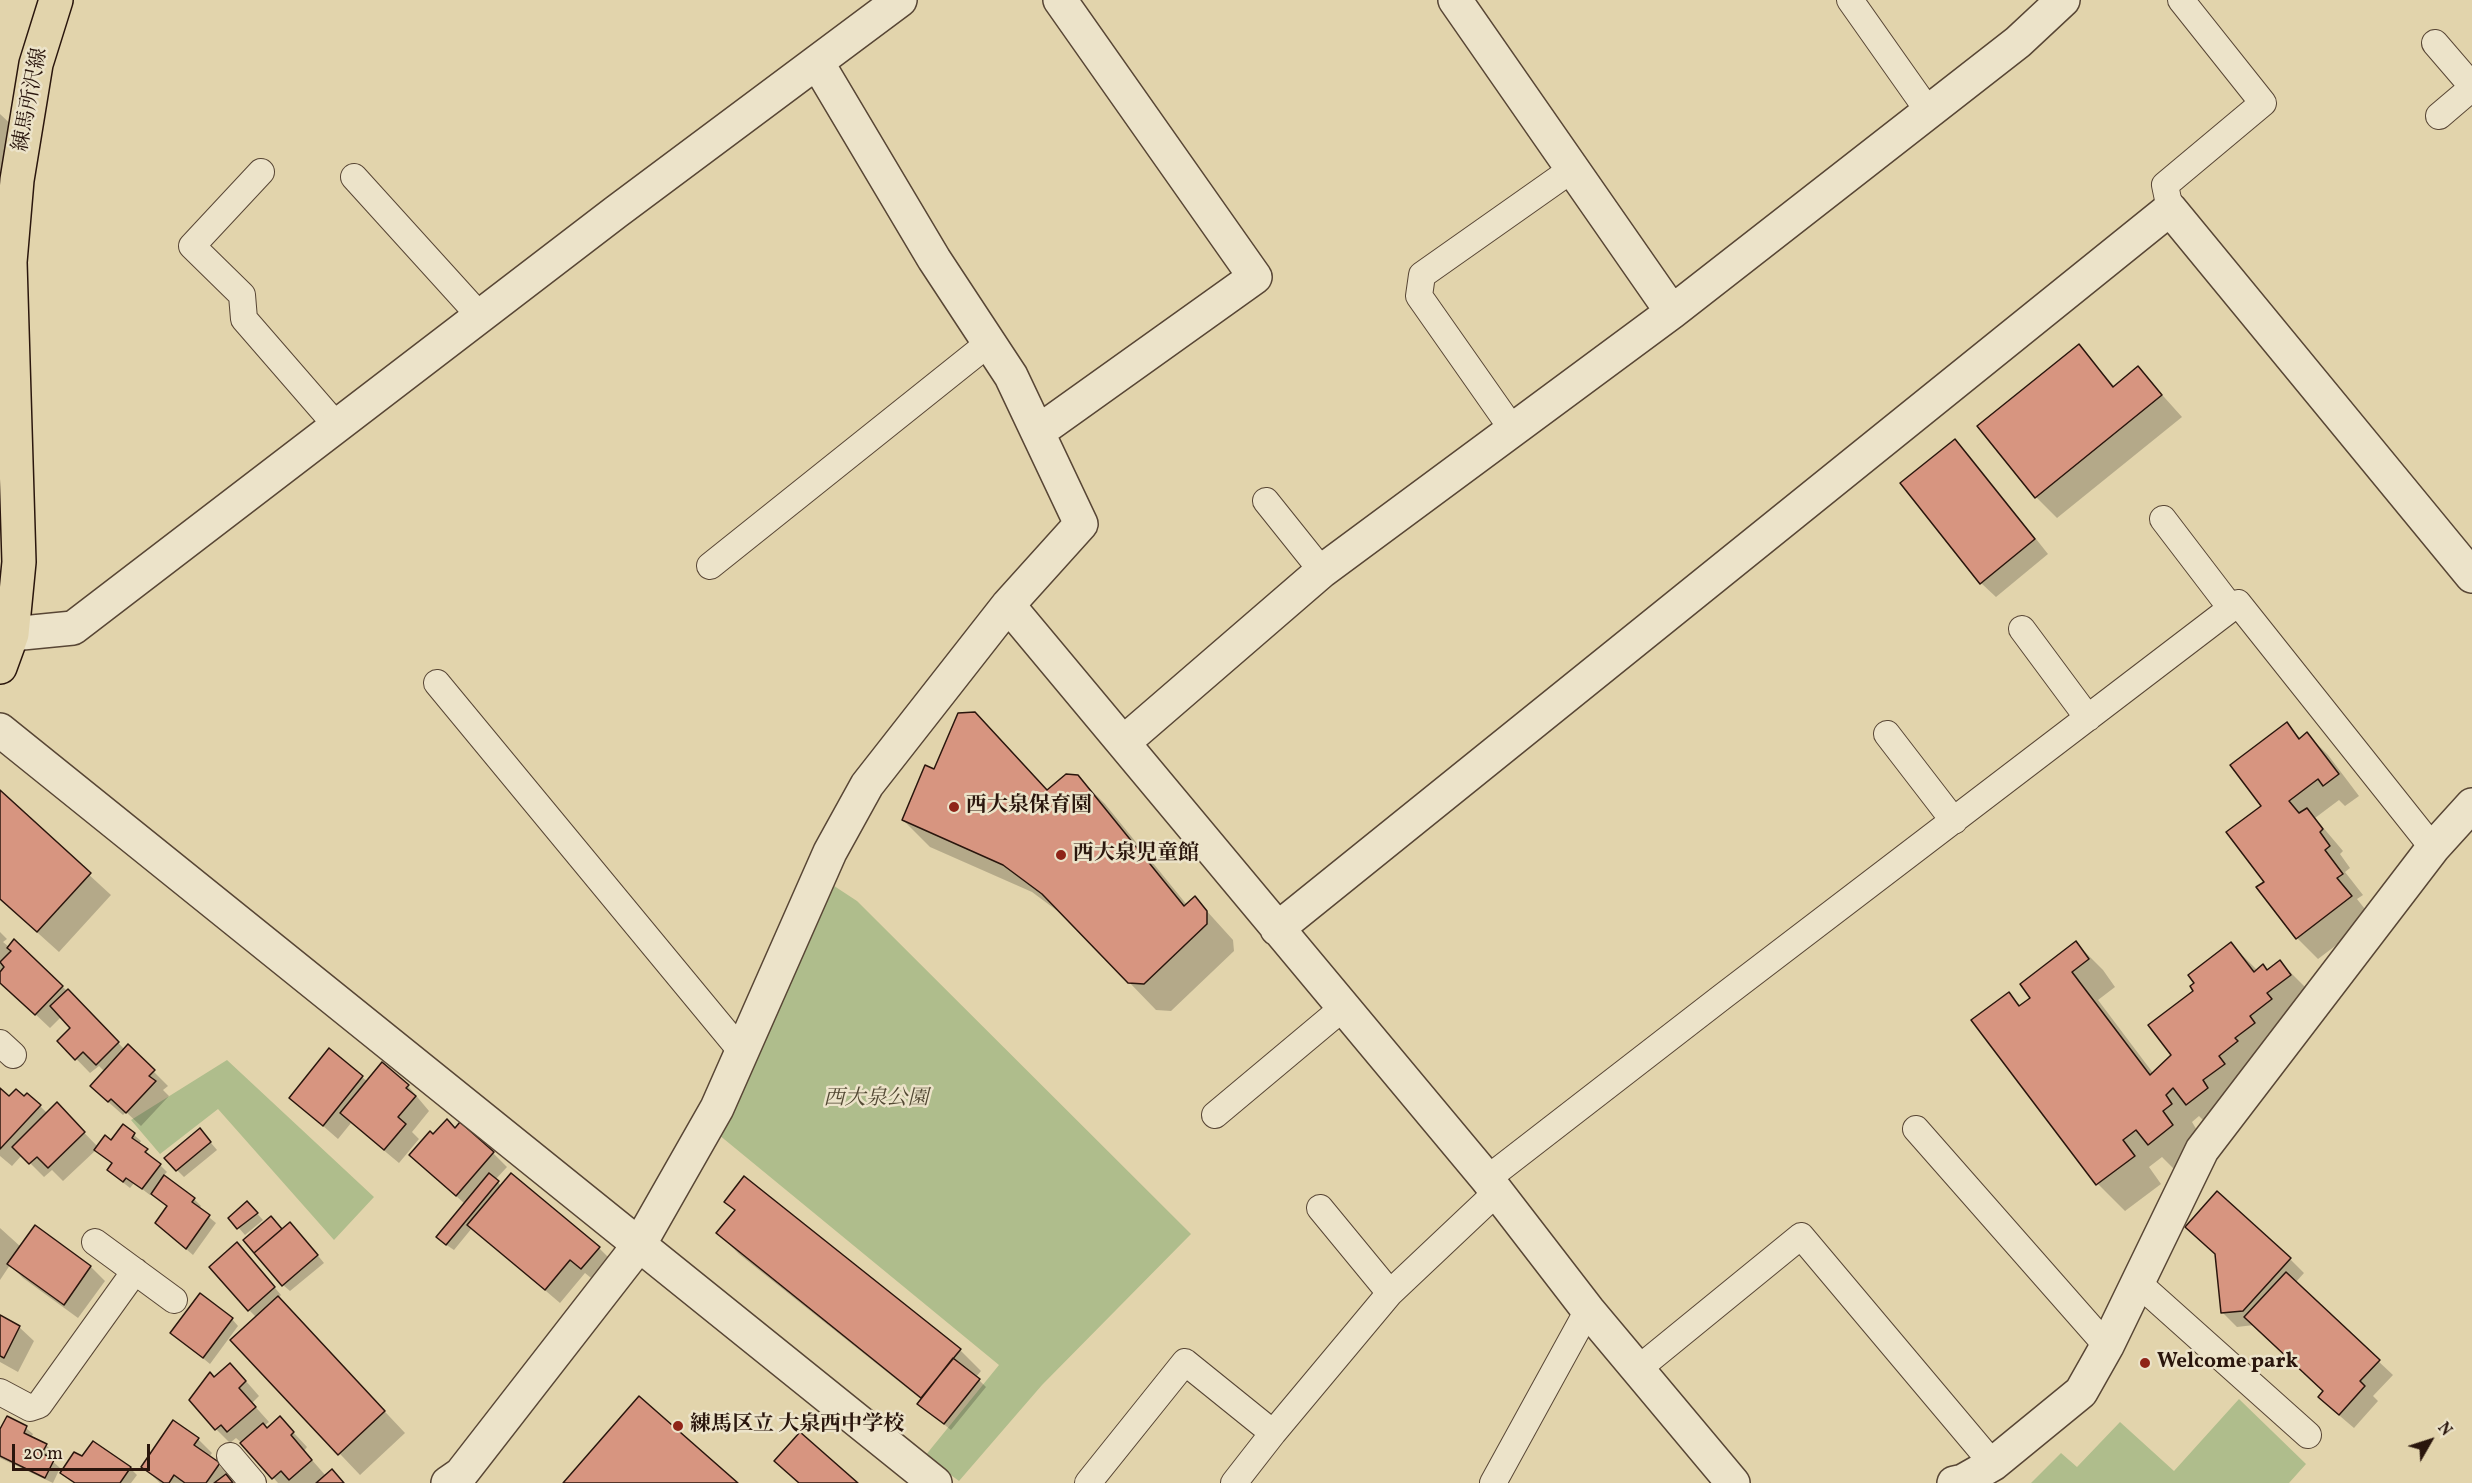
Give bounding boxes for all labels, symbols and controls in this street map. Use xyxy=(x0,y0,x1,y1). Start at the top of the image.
street label: 練馬所沢線 xyxy=(10,46,54,154)
place label: 西大泉保育園 xyxy=(966,794,1092,820)
marker: 西大泉保育園 xyxy=(947,800,961,814)
place label: 西大泉児童館 xyxy=(1073,842,1199,868)
marker: 西大泉児童館 xyxy=(1054,848,1068,862)
park label: 西大泉公園 xyxy=(824,1087,928,1113)
place label: Welcome park xyxy=(2157,1350,2298,1376)
marker: Welcome park xyxy=(2138,1356,2152,1370)
north arrow xyxy=(2400,1411,2460,1471)
place label: 練馬区立 大泉西中学校 xyxy=(690,1413,904,1439)
text: N xyxy=(2432,1418,2456,1441)
marker: 練馬区立 大泉西中学校 xyxy=(671,1419,685,1433)
scale bar xyxy=(15,1432,153,1470)
text: 20 m xyxy=(23,1442,63,1467)

